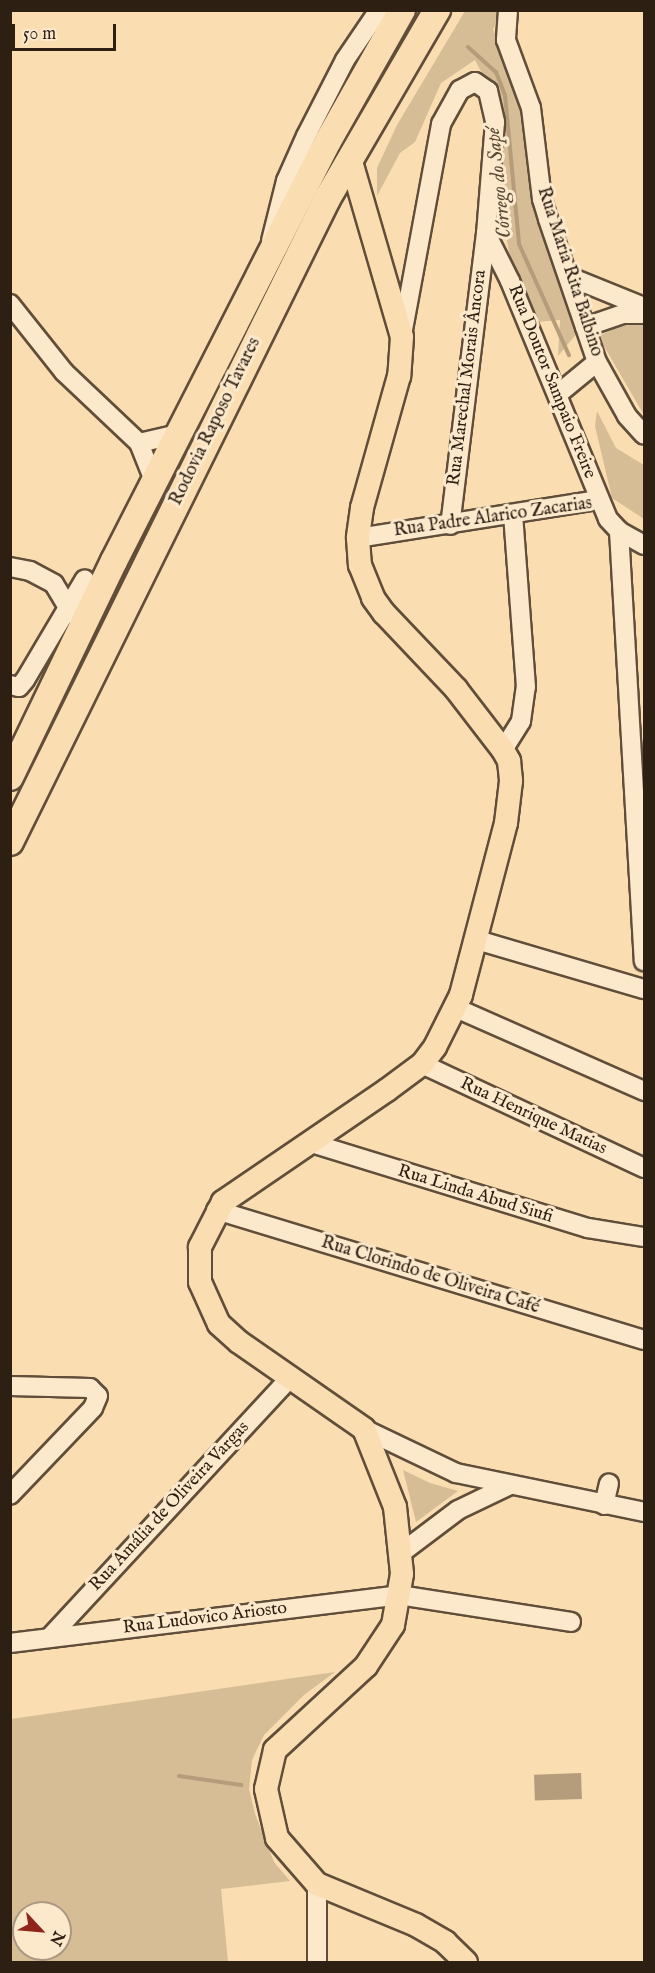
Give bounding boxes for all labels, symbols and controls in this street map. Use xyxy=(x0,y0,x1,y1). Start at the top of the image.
scale bar xyxy=(15,12,118,50)
text: 50 m xyxy=(23,23,56,46)
water label: Córrego do Sapé xyxy=(481,126,517,240)
street label: Rua Maria Rita Balbino xyxy=(531,184,607,360)
street label: Rua Marechal Morais Âncora xyxy=(444,269,492,487)
street label: Rua Doutor Sampaio Freire xyxy=(502,282,600,482)
street label: Rodovia Raposo Tavares xyxy=(166,335,266,509)
street label: Rua Padre Alarico Zacarias xyxy=(392,493,594,543)
street label: Rua Henrique Matias xyxy=(456,1074,610,1160)
street label: Rua Linda Abud Siufi xyxy=(395,1161,555,1229)
street label: Rua Clorindo de Oliveira Café xyxy=(318,1232,542,1320)
street label: Rua Amália de Oliveira Vargas xyxy=(86,1418,254,1596)
street label: Rua Ludovico Ariosto xyxy=(122,1598,288,1640)
north arrow xyxy=(12,1901,72,1961)
text: N xyxy=(44,1927,68,1949)

